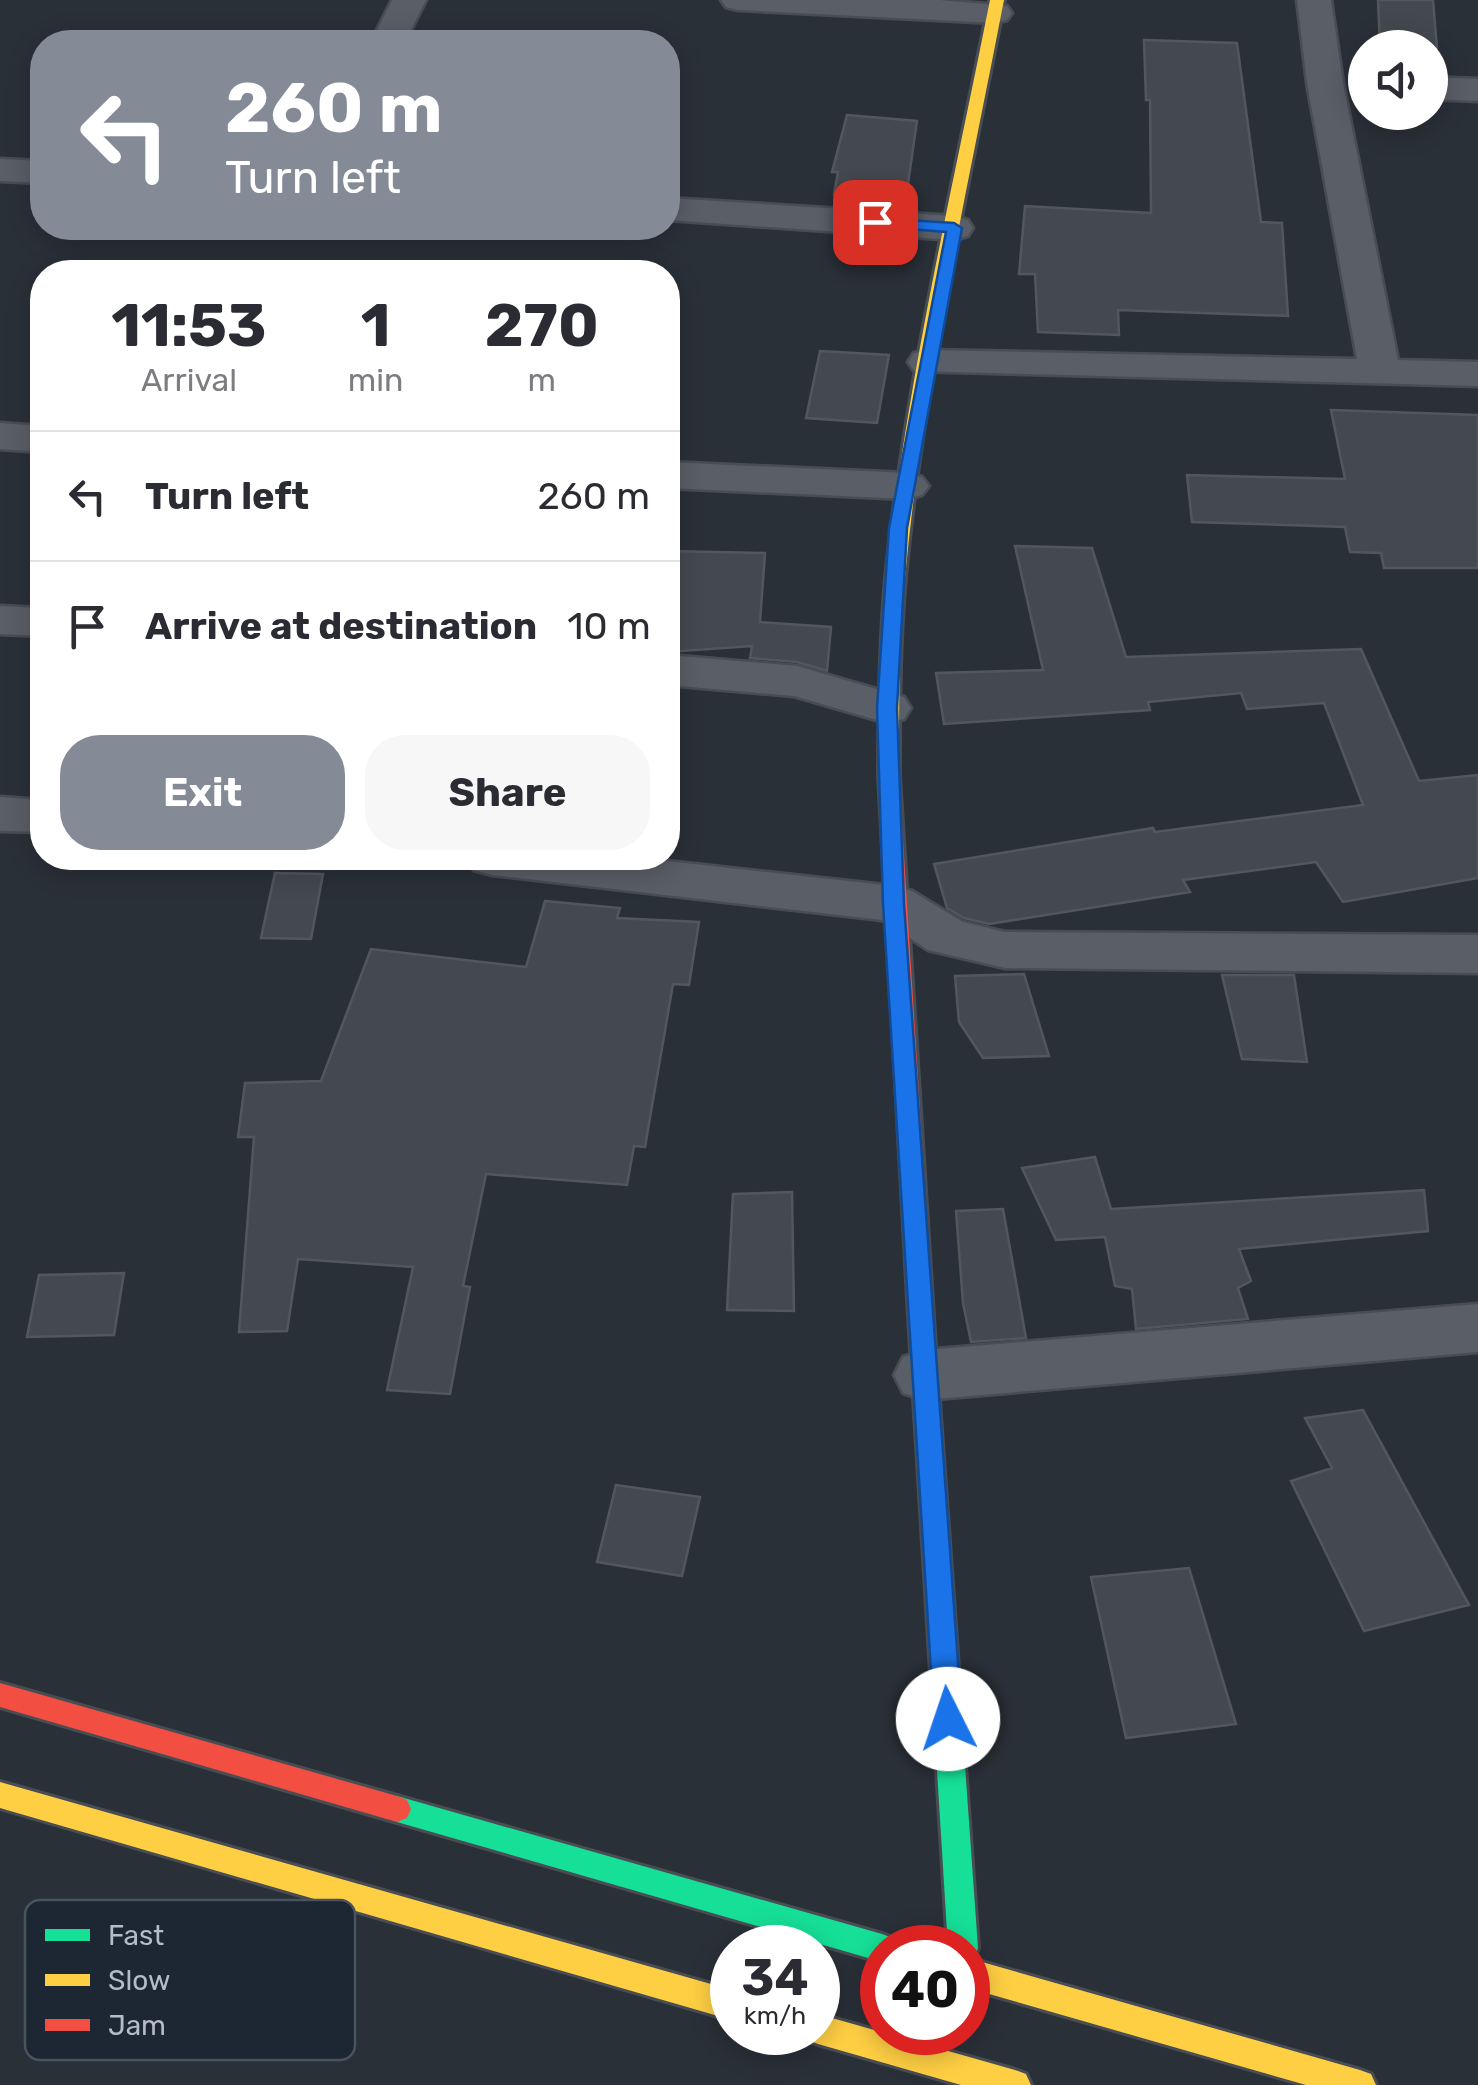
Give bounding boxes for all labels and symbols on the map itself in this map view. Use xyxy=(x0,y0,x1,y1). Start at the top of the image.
pin xyxy=(833,180,918,265)
position arrow xyxy=(896,1667,1000,1771)
legend xyxy=(25,1900,355,2060)
text: Fast xyxy=(108,1919,164,1952)
speed limit sign: 40 xyxy=(860,1925,990,2055)
text: Slow xyxy=(108,1964,170,1997)
text: Jam xyxy=(108,2009,166,2042)

